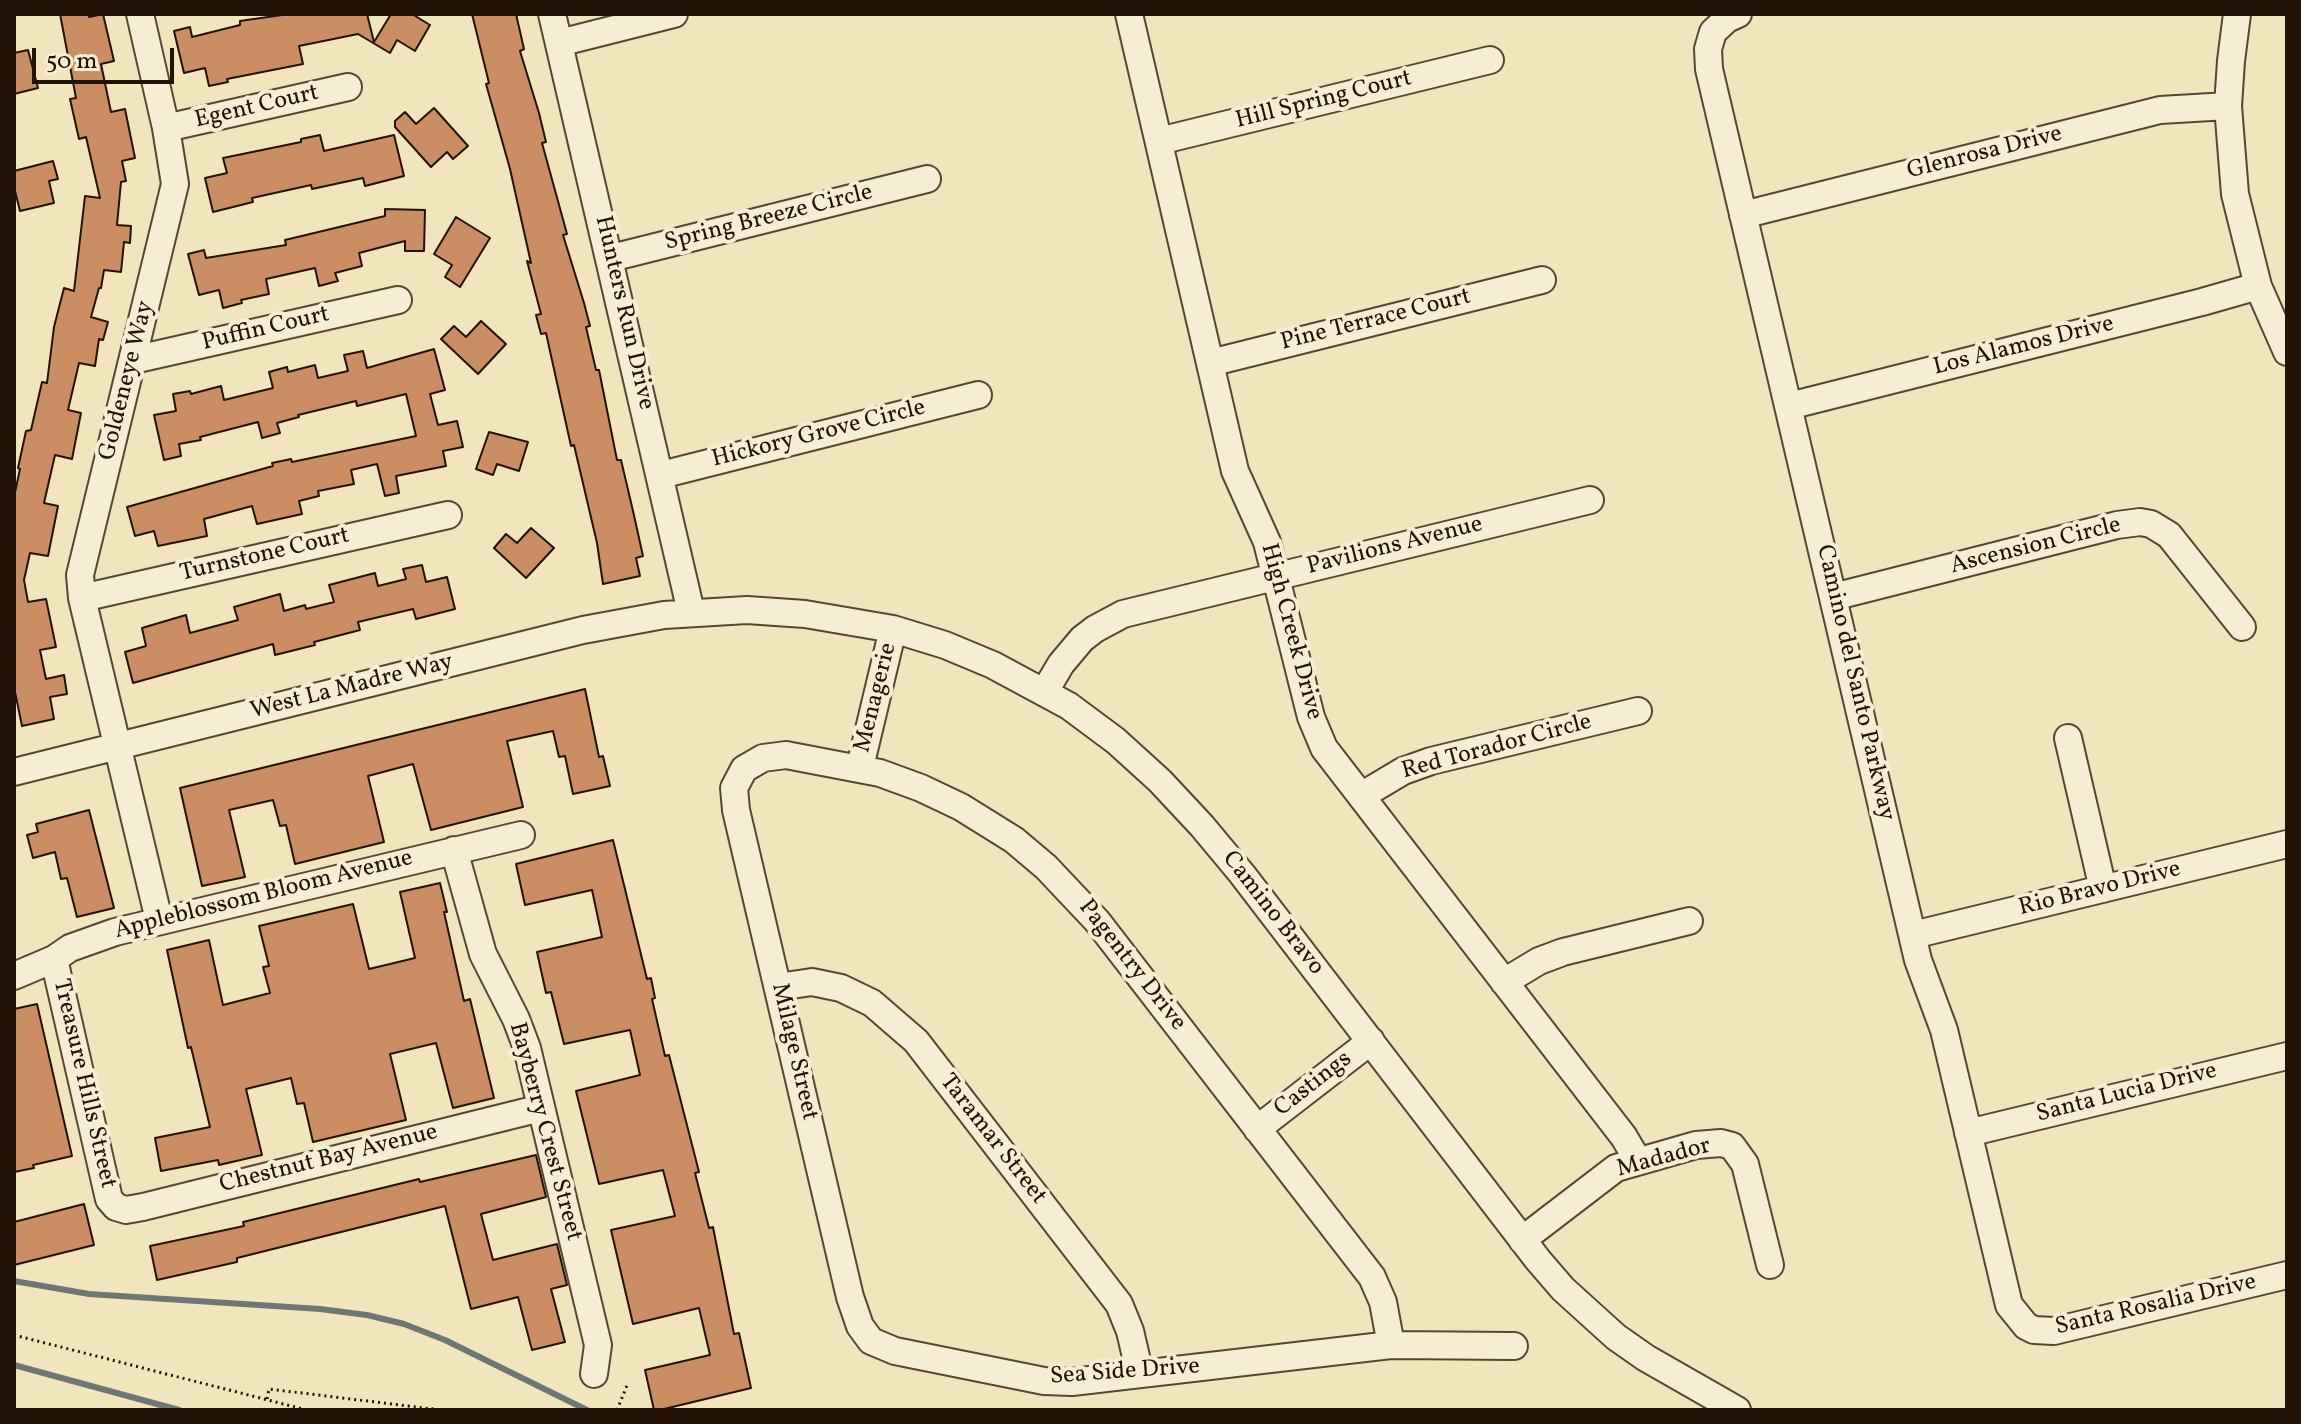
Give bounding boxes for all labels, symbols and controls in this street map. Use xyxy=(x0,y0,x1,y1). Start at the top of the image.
scale bar xyxy=(36,32,178,82)
text: 50 m xyxy=(46,45,98,79)
street label: Hill Spring Court xyxy=(1233,65,1415,137)
street label: Egent Court xyxy=(192,80,322,136)
street label: Glenrosa Drive xyxy=(1904,121,2066,187)
street label: Spring Breeze Circle xyxy=(662,179,876,259)
street label: Hunters Run Drive xyxy=(587,213,659,413)
street label: Pine Terrace Court xyxy=(1278,283,1474,359)
street label: Goldeneye Way xyxy=(94,298,162,464)
street label: Puffin Court xyxy=(199,301,333,359)
street label: Los Alamos Drive xyxy=(1931,311,2117,383)
street label: Hickory Grove Circle xyxy=(709,395,929,475)
street label: Pavilions Avenue xyxy=(1304,511,1486,583)
street label: Ascension Circle xyxy=(1948,512,2124,582)
street label: Turnstone Court xyxy=(178,523,352,589)
street label: High Creek Drive xyxy=(1253,541,1327,723)
street label: Camino del Santo Parkway xyxy=(1808,542,1900,824)
street label: Menagerie xyxy=(850,640,904,756)
street label: West La Madre Way xyxy=(248,649,456,727)
street label: Red Torador Circle xyxy=(1399,709,1595,787)
street label: Appleblossom Bloom Avenue xyxy=(112,845,416,947)
street label: Camino Bravo xyxy=(1215,846,1329,982)
street label: Rio Bravo Drive xyxy=(2016,856,2184,924)
street label: Pagentry Drive xyxy=(1071,895,1191,1037)
street label: Treasure Hills Street xyxy=(45,976,121,1192)
street label: Milage Street xyxy=(763,981,823,1123)
street label: Bayberry Crest Street xyxy=(501,1020,587,1244)
street label: Castings xyxy=(1270,1046,1358,1124)
street label: Santa Lucia Drive xyxy=(2034,1058,2220,1130)
street label: Taramar Street xyxy=(932,1069,1052,1211)
street label: Chestnut Bay Avenue xyxy=(217,1119,441,1201)
street label: Madador xyxy=(1614,1133,1714,1185)
street label: Santa Rosalia Drive xyxy=(2053,1269,2259,1343)
street label: Sea Side Drive xyxy=(1049,1353,1201,1393)

